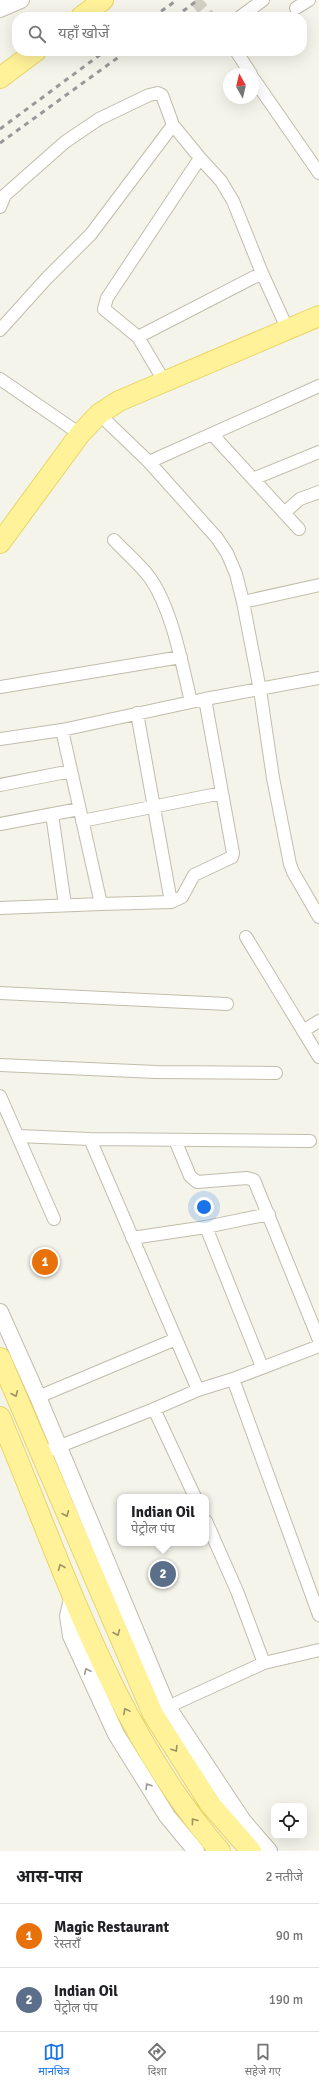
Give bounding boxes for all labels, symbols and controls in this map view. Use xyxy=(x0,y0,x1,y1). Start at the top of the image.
search box xyxy=(12,12,307,56)
icon: search xyxy=(26,23,48,45)
text: यहाँ खोजें xyxy=(58,24,109,42)
north arrow xyxy=(223,68,259,104)
your location xyxy=(194,1197,214,1217)
pin: 1 xyxy=(32,1247,58,1277)
one-way arrow xyxy=(10,1390,18,1398)
popup xyxy=(117,1494,209,1546)
text: Indian Oil xyxy=(131,1503,195,1521)
one-way arrow xyxy=(61,1509,69,1517)
text: पेट्रोल पंप xyxy=(131,1521,175,1537)
pin: 2 xyxy=(150,1559,176,1589)
one-way arrow xyxy=(58,1563,66,1571)
one-way arrow xyxy=(113,1630,121,1637)
one-way arrow xyxy=(84,1668,92,1676)
one-way arrow xyxy=(124,1708,131,1715)
one-way arrow xyxy=(171,1745,178,1752)
one-way arrow xyxy=(146,1783,153,1790)
map controls xyxy=(271,1803,307,1839)
button: locate xyxy=(271,1803,307,1839)
one-way arrow xyxy=(192,1819,199,1826)
text: आस-पास xyxy=(16,1866,82,1887)
text: 2 नतीजे xyxy=(265,1869,303,1885)
text: Magic Restaurant xyxy=(54,1918,169,1936)
text: 1 xyxy=(25,1928,33,1944)
text: 90 m xyxy=(276,1928,303,1944)
text: रेस्तराँ xyxy=(54,1936,80,1952)
text: Indian Oil xyxy=(54,1982,118,2000)
text: 2 xyxy=(25,1992,33,2008)
text: 190 m xyxy=(269,1992,303,2008)
text: पेट्रोल पंप xyxy=(54,2000,98,2016)
tab: मानचित्र xyxy=(38,2041,70,2079)
tab: दिशा xyxy=(146,2041,168,2079)
tab: सहेजे गए xyxy=(245,2041,281,2079)

